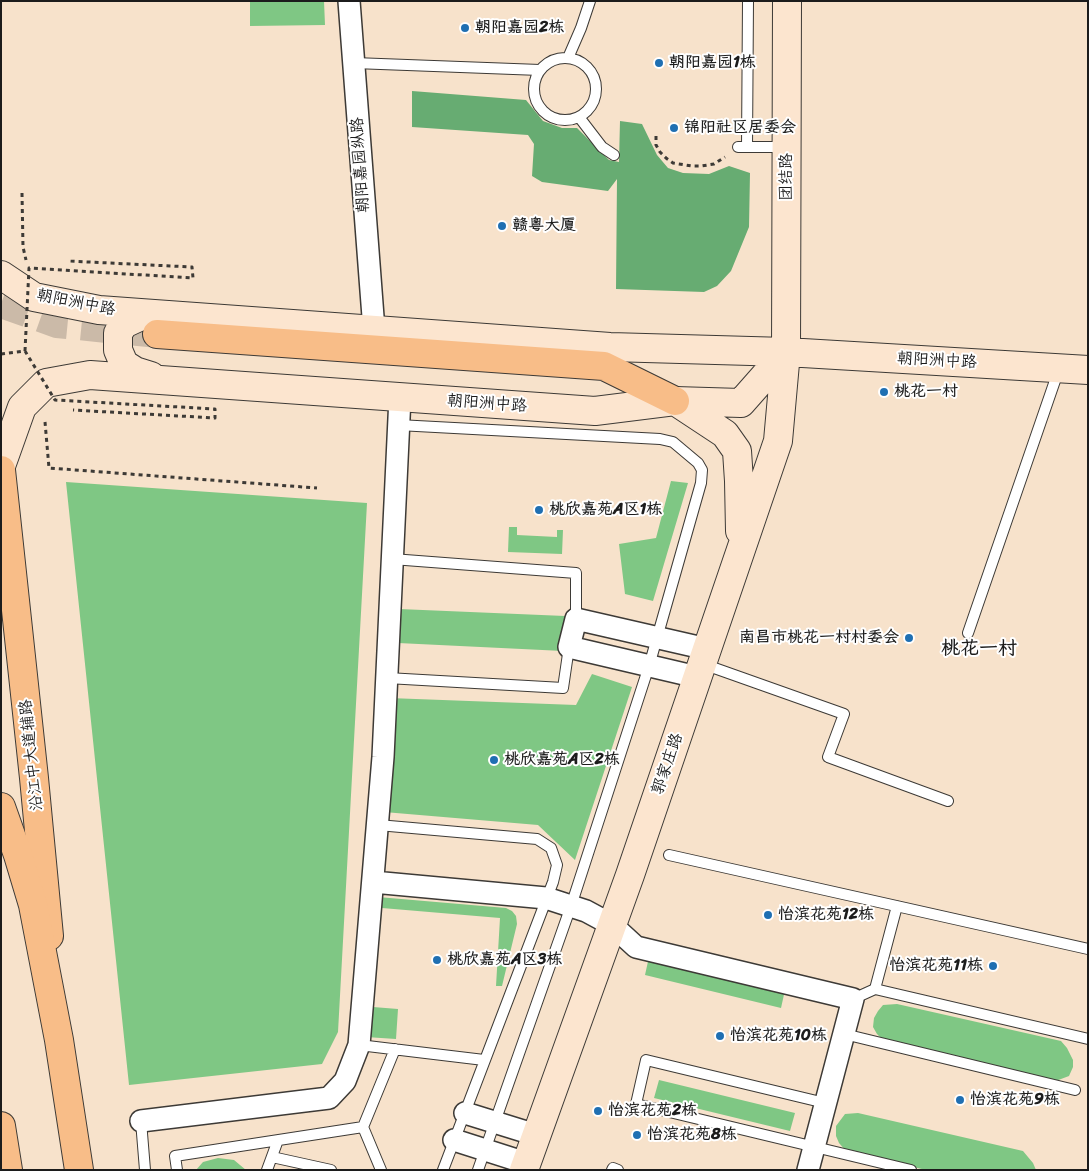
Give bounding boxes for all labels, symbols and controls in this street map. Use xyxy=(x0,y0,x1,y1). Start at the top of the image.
place label: 朝阳嘉园2栋 xyxy=(475,18,564,38)
marker: 朝阳嘉园2栋 xyxy=(459,22,471,34)
place label: 朝阳嘉园1栋 xyxy=(669,53,756,73)
marker: 朝阳嘉园1栋 xyxy=(653,57,665,69)
street label: 朝阳嘉园纵路 xyxy=(348,116,374,214)
place label: 锦阳社区居委会 xyxy=(684,118,796,138)
marker: 锦阳社区居委会 xyxy=(668,122,680,134)
street label: 团结路 xyxy=(777,153,797,201)
place label: 赣粤大厦 xyxy=(512,216,576,236)
marker: 赣粤大厦 xyxy=(496,220,508,232)
street label: 朝阳洲中路 xyxy=(35,286,117,320)
street label: 朝阳洲中路 xyxy=(897,349,977,373)
place label: 桃花一村 xyxy=(894,382,958,402)
marker: 桃花一村 xyxy=(878,386,890,398)
street label: 朝阳洲中路 xyxy=(446,392,528,416)
place label: 桃欣嘉苑A区1栋 xyxy=(549,500,662,520)
marker: 桃欣嘉苑A区1栋 xyxy=(533,504,545,516)
place label: 南昌市桃花一村村委会 xyxy=(739,628,899,648)
marker: 南昌市桃花一村村委会 xyxy=(903,632,915,644)
district label: 桃花一村 xyxy=(941,638,1017,660)
street label: 沿江中大道辅路 xyxy=(17,698,47,812)
street label: 郭家庄路 xyxy=(649,731,687,797)
place label: 桃欣嘉苑A区2栋 xyxy=(504,750,620,770)
marker: 桃欣嘉苑A区2栋 xyxy=(488,754,500,766)
place label: 怡滨花苑12栋 xyxy=(778,905,874,925)
marker: 怡滨花苑12栋 xyxy=(762,909,774,921)
place label: 桃欣嘉苑A区3栋 xyxy=(447,950,562,970)
marker: 桃欣嘉苑A区3栋 xyxy=(431,954,443,966)
place label: 怡滨花苑11栋 xyxy=(889,956,983,976)
marker: 怡滨花苑11栋 xyxy=(987,960,999,972)
place label: 怡滨花苑10栋 xyxy=(730,1026,827,1046)
marker: 怡滨花苑10栋 xyxy=(714,1030,726,1042)
place label: 怡滨花苑9栋 xyxy=(970,1090,1060,1110)
marker: 怡滨花苑9栋 xyxy=(954,1094,966,1106)
place label: 怡滨花苑2栋 xyxy=(608,1101,697,1121)
marker: 怡滨花苑2栋 xyxy=(592,1105,604,1117)
place label: 怡滨花苑8栋 xyxy=(647,1125,737,1145)
marker: 怡滨花苑8栋 xyxy=(631,1129,643,1141)

